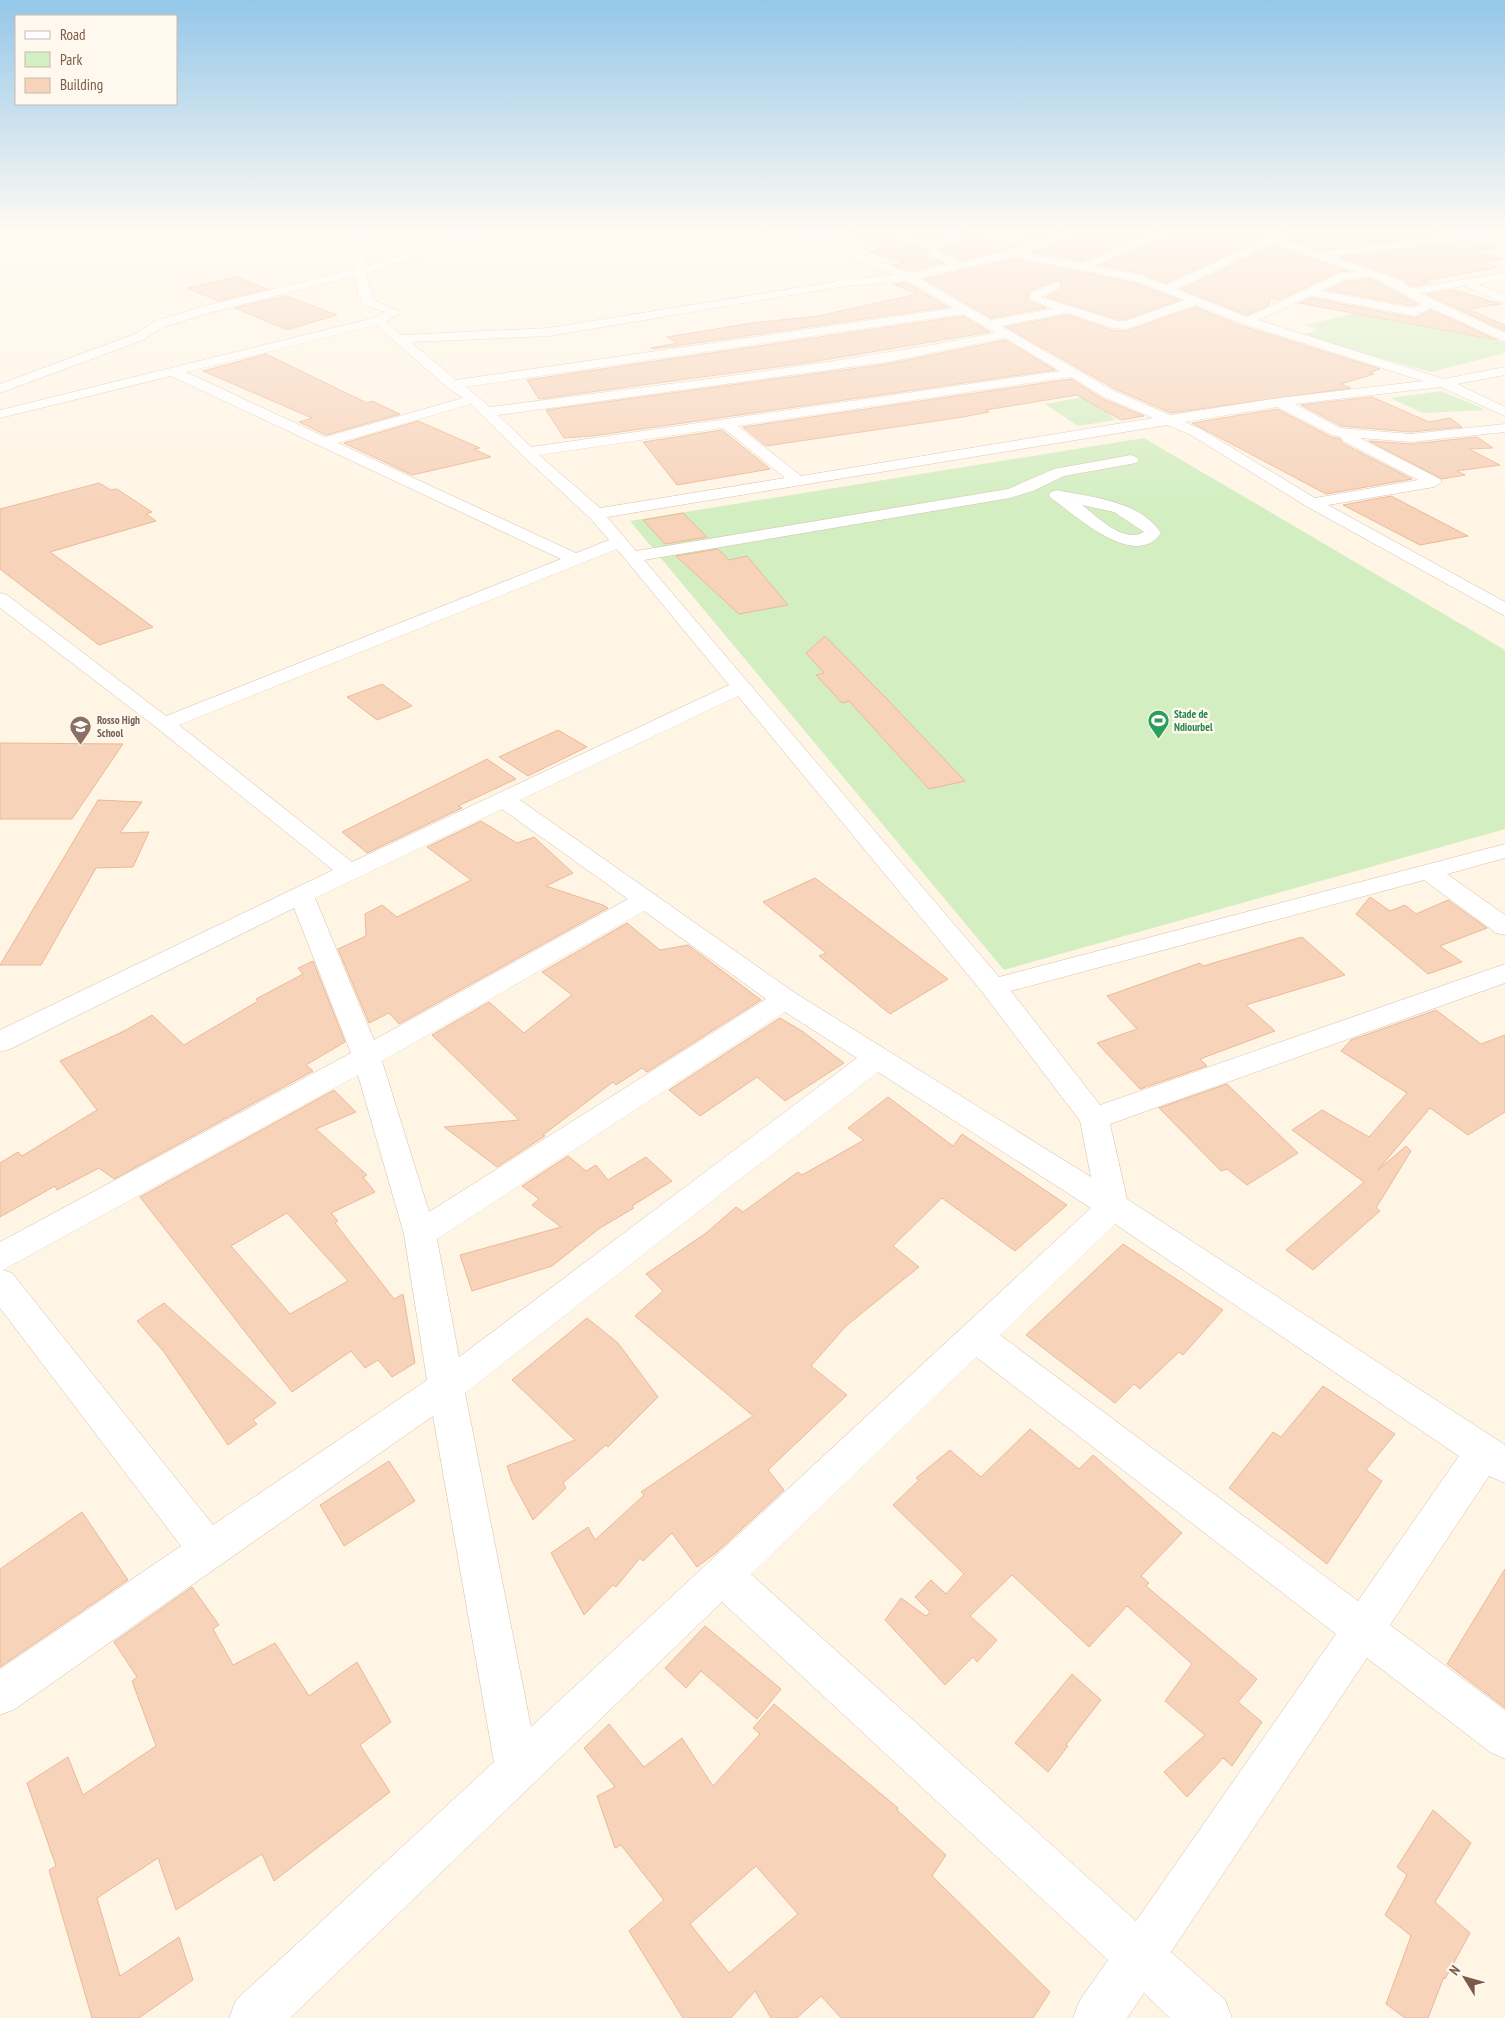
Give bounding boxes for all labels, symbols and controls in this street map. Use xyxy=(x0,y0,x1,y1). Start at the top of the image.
legend xyxy=(15,15,178,105)
text: Road xyxy=(60,25,86,44)
text: Park xyxy=(60,50,82,69)
text: Building xyxy=(60,75,103,94)
place label: Stade de Ndiourbel xyxy=(1174,707,1213,734)
sports icon: Stade de Ndiourbel xyxy=(1146,708,1170,739)
place label: Rosso High School xyxy=(97,713,140,740)
school or university icon: Rosso High School xyxy=(69,714,93,745)
north arrow xyxy=(1440,1953,1490,2003)
text: N xyxy=(1445,1962,1464,1979)

